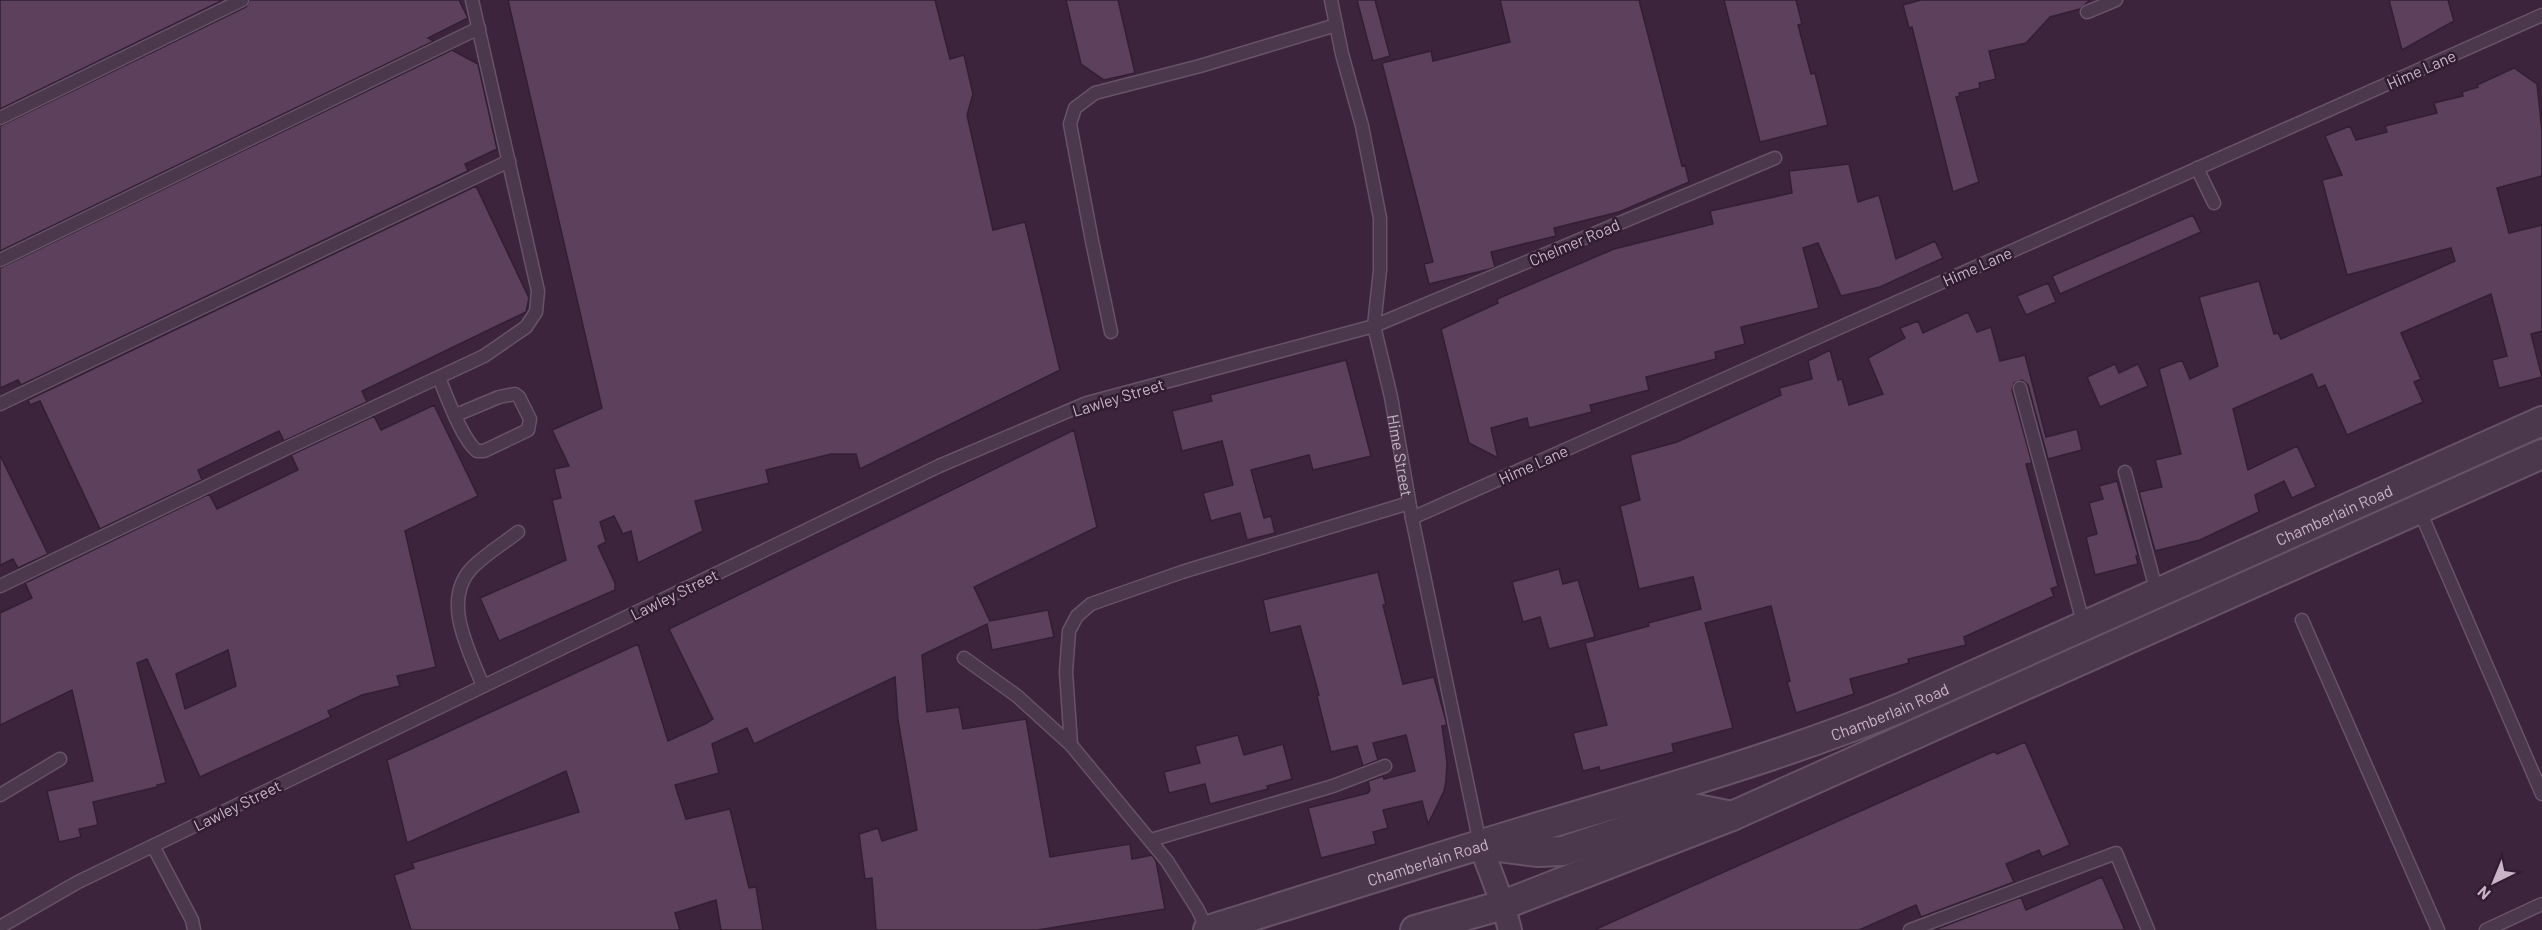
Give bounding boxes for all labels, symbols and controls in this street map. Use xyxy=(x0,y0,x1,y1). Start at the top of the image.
street label: Hime Lane xyxy=(2383,45,2459,93)
street label: Chelmer Road xyxy=(1526,214,1622,270)
street label: Hime Lane xyxy=(1939,242,2015,290)
street label: Lawley Street xyxy=(1070,374,1166,420)
street label: Hime Street xyxy=(1385,413,1418,498)
street label: Hime Lane xyxy=(1495,440,1571,488)
street label: Chamberlain Road xyxy=(2272,480,2395,548)
street label: Lawley Street xyxy=(627,565,721,623)
street label: Chamberlain Road xyxy=(1828,678,1951,744)
street label: Lawley Street xyxy=(190,776,284,834)
street label: Chamberlain Road xyxy=(1364,833,1490,889)
north arrow xyxy=(2464,852,2524,912)
text: N xyxy=(2473,883,2494,904)

